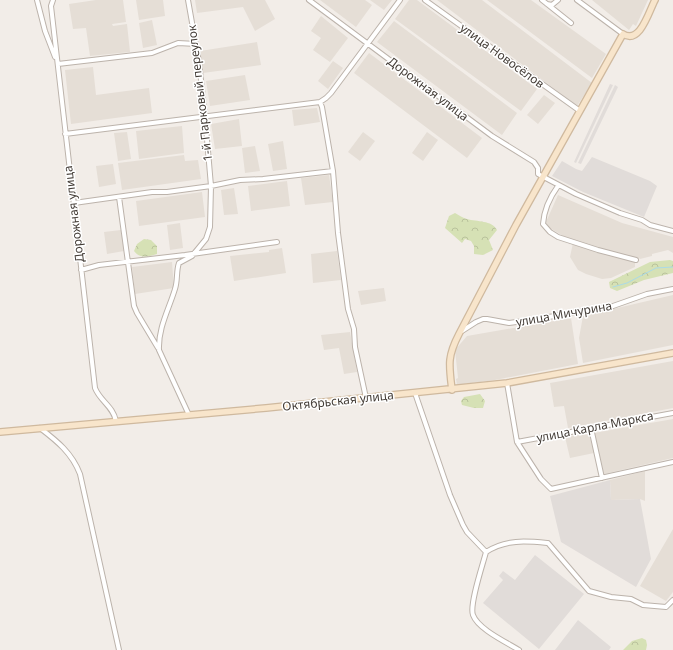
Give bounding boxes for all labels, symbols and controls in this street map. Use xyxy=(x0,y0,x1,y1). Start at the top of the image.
street label: улица Новосёлов xyxy=(457,19,548,92)
street label: 1-й Парковый переулок xyxy=(183,23,216,162)
street label: Дорожная улица xyxy=(384,53,472,125)
street label: Дорожная улица xyxy=(59,165,88,263)
street label: улица Мичурина xyxy=(514,297,613,330)
street label: Октябрьская улица xyxy=(281,386,394,415)
street label: улица Карла Маркса xyxy=(535,407,655,446)

